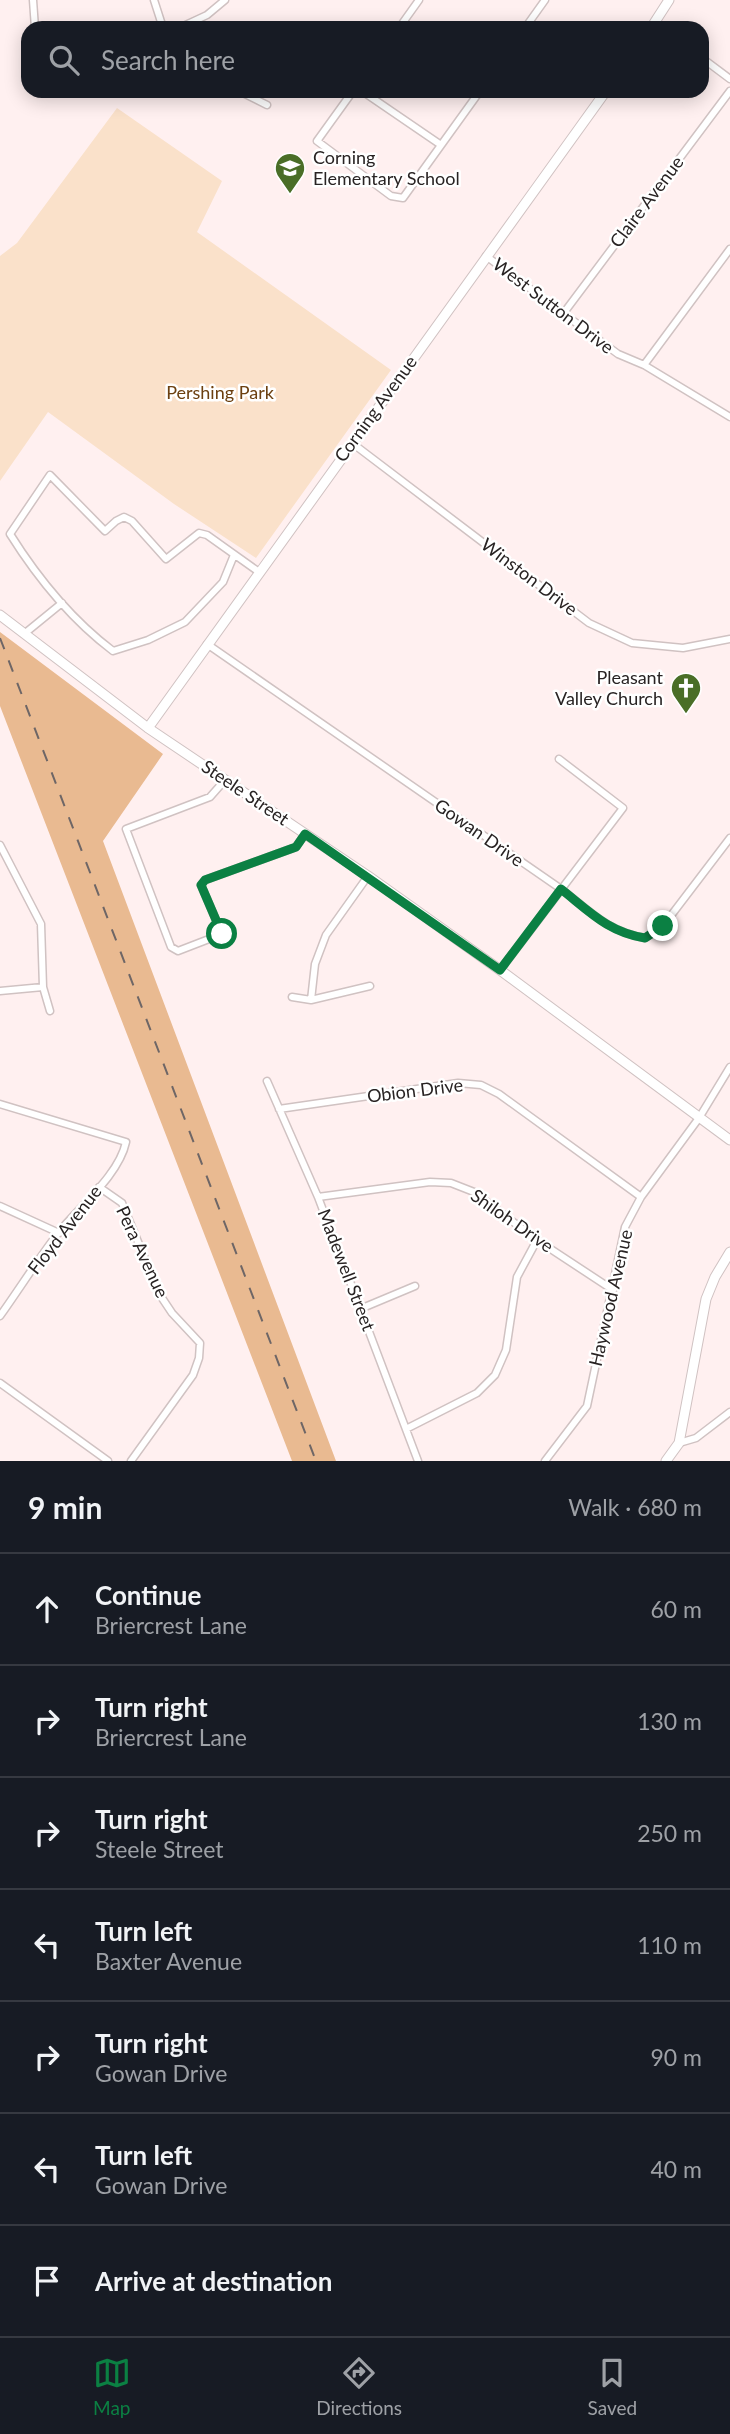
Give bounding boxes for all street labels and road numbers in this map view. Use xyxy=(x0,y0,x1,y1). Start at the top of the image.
street label: Claire Avenue xyxy=(605,151,688,251)
street label: West Sutton Drive xyxy=(489,253,618,358)
street label: Corning Avenue xyxy=(329,351,421,466)
street label: Winston Drive xyxy=(477,533,582,620)
street label: Steele Street xyxy=(198,755,294,830)
street label: Gowan Drive xyxy=(431,793,528,871)
street label: Obion Drive xyxy=(366,1073,464,1107)
street label: Floyd Avenue xyxy=(23,1180,106,1278)
street label: Shiloh Drive xyxy=(467,1184,558,1257)
street label: Pera Avenue xyxy=(112,1202,174,1301)
street label: Madewell Street xyxy=(314,1206,380,1334)
street label: Haywood Avenue xyxy=(584,1227,636,1368)

